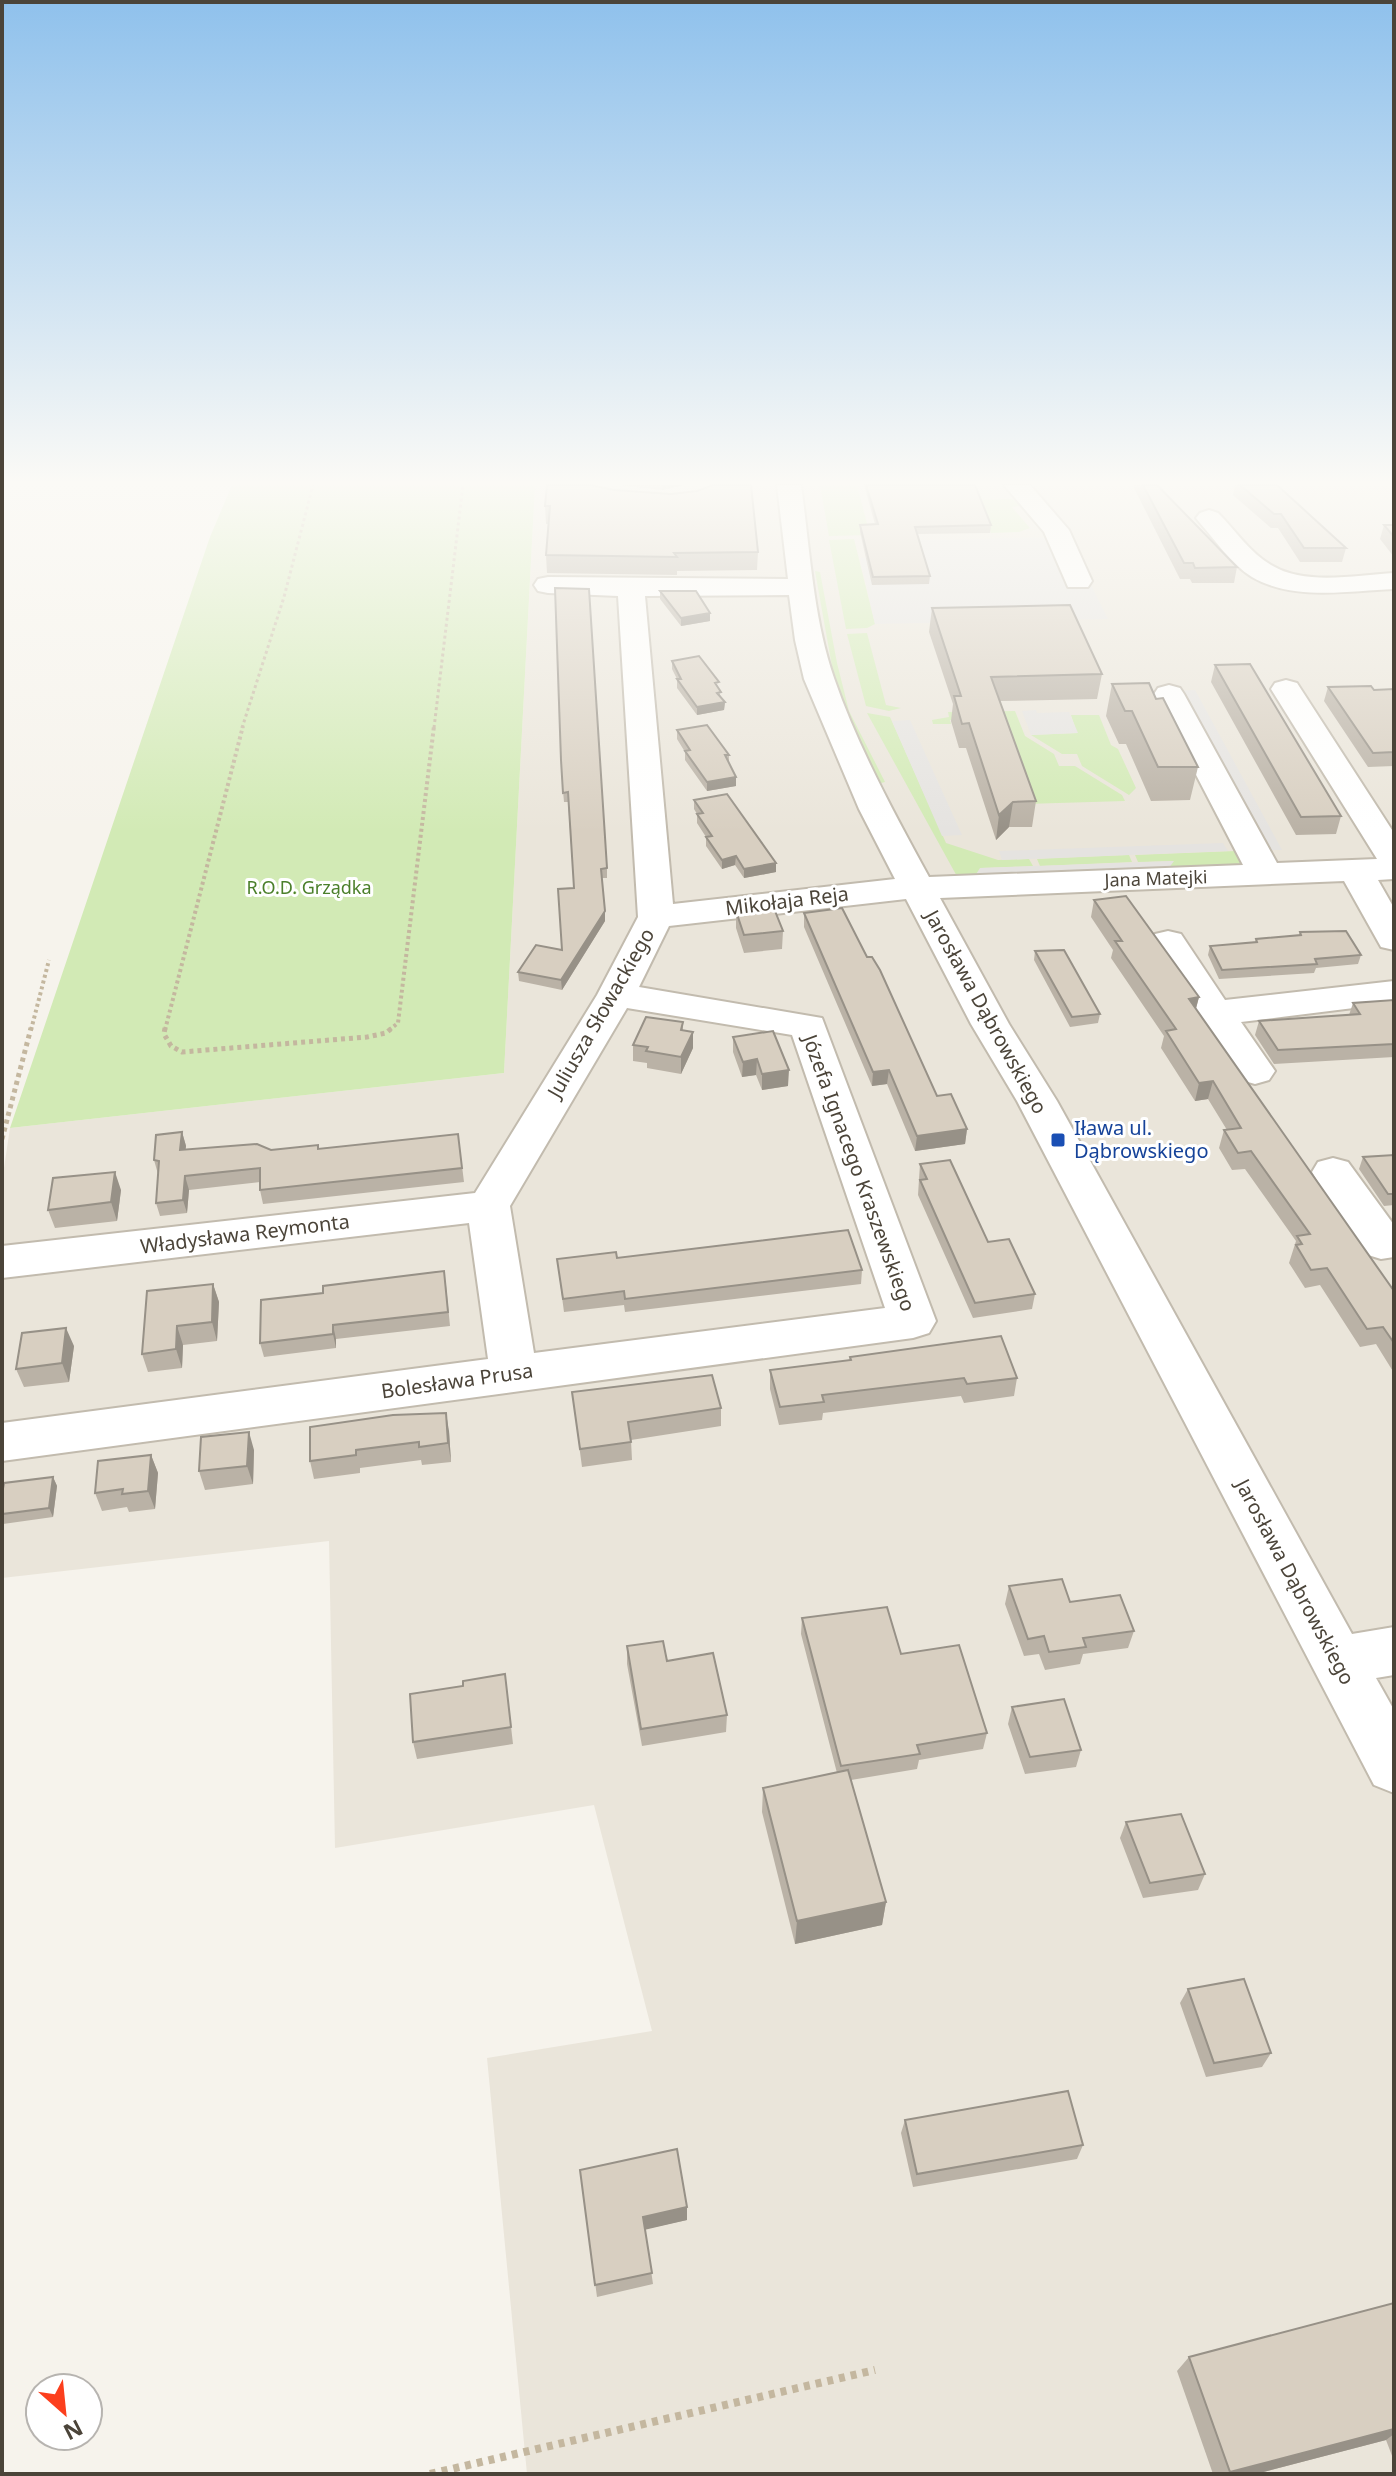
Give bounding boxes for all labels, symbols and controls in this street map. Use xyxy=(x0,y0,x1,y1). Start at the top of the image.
street label: Jana Matejki xyxy=(1102,864,1208,892)
park label: R.O.D. Grządka xyxy=(246,875,372,899)
street label: Mikołaja Reja xyxy=(724,880,850,921)
street label: Jarosława Dąbrowskiego xyxy=(918,903,1054,1119)
street label: Juliusza Słowackiego xyxy=(540,923,660,1104)
street label: Józefa Ignacego Kraszewskiego xyxy=(796,1029,922,1315)
place label: Iława ul. Dąbrowskiego xyxy=(1074,1114,1209,1164)
marker: Iława ul. Dąbrowskiego xyxy=(1049,1131,1067,1149)
street label: Władysława Reymonta xyxy=(139,1207,351,1260)
street label: Bolesława Prusa xyxy=(379,1356,535,1405)
street label: Jarosława Dąbrowskiego xyxy=(1229,1472,1361,1689)
north arrow xyxy=(24,2372,104,2452)
text: N xyxy=(59,2413,88,2448)

